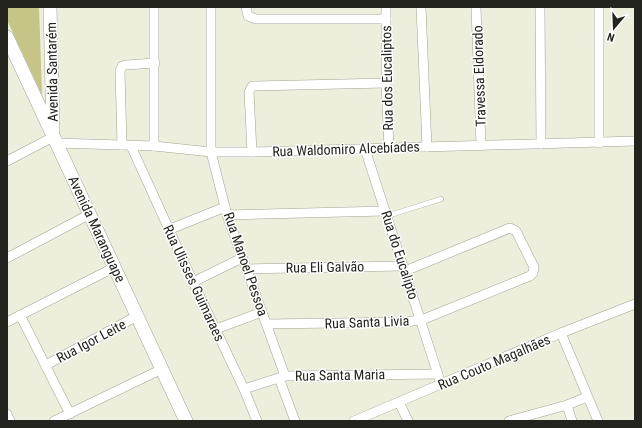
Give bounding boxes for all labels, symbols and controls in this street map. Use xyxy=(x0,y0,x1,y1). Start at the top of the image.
north arrow xyxy=(594,8,634,48)
street label: Avenida Santarém xyxy=(43,22,61,122)
street label: Rua dos Eucaliptos xyxy=(378,25,396,131)
street label: Travessa Eldorado xyxy=(469,25,489,127)
text: N xyxy=(605,30,616,44)
street label: Rua Waldomiro Alcebíades xyxy=(272,138,420,160)
street label: Avenida Maranguape xyxy=(65,173,129,285)
street label: Rua do Eucalipto xyxy=(378,209,422,301)
street label: Rua Manoel Pessoa xyxy=(221,210,271,318)
street label: Rua Ulisses Guimaraes xyxy=(160,222,228,344)
street label: Rua Eli Galvão xyxy=(286,258,364,276)
street label: Rua Santa Livia xyxy=(324,313,410,331)
street label: Rua Igor Leite xyxy=(54,316,129,366)
street label: Rua Couto Magalhães xyxy=(435,331,553,393)
street label: Rua Santa Maria xyxy=(295,366,385,384)

